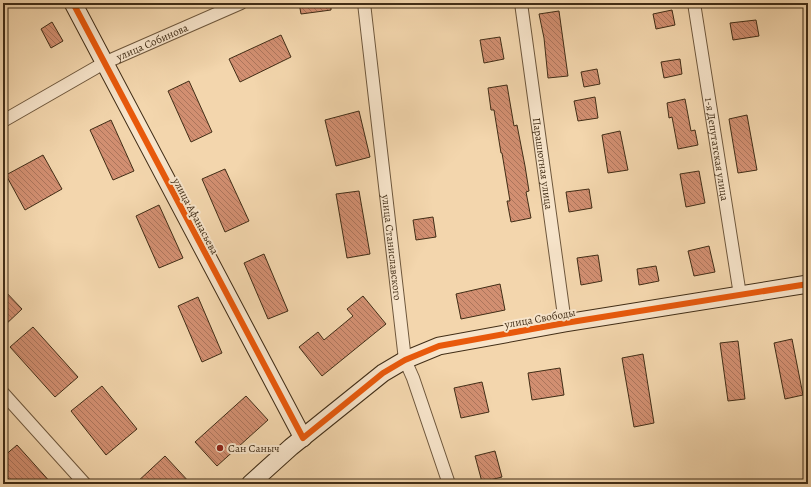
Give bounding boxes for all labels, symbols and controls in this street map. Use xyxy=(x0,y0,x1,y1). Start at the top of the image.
street label: улица Собинова xyxy=(113,20,191,65)
street label: 1-я Депутатская улица xyxy=(701,97,732,203)
street label: Парашютная улица xyxy=(529,117,556,211)
street label: улица Афанасьева xyxy=(169,174,222,258)
street label: улица Станиславского xyxy=(378,193,405,302)
street label: улица Свободы xyxy=(502,305,577,332)
place label: Сан Саныч xyxy=(228,441,280,456)
marker: Сан Саныч xyxy=(215,443,225,453)

